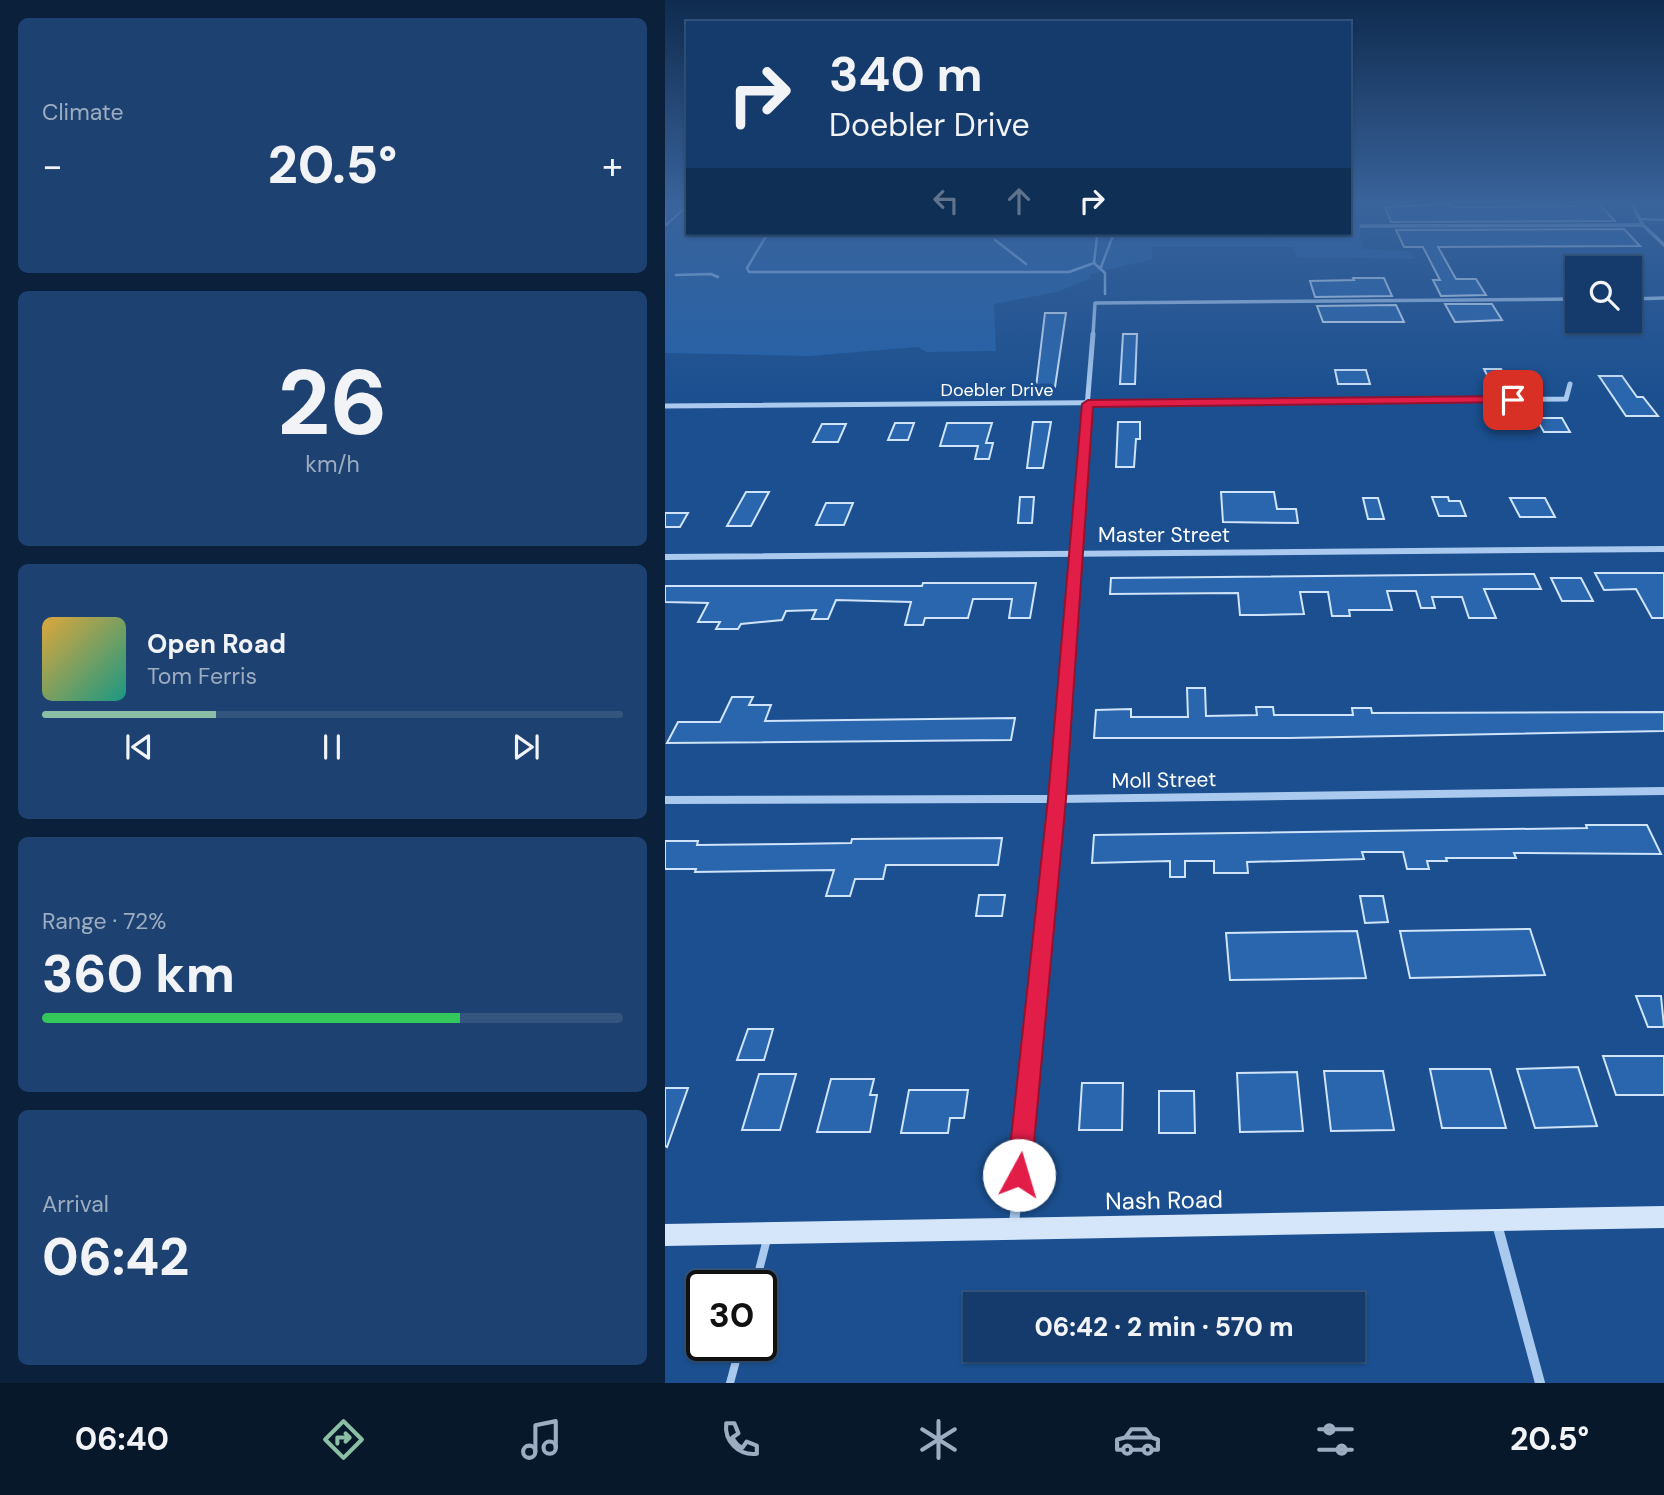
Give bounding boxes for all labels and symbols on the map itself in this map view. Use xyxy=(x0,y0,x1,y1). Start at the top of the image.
pin xyxy=(1483,370,1543,430)
street label: Doebler Drive xyxy=(941,378,1053,402)
street label: Master Street xyxy=(1098,521,1230,549)
street label: Moll Street xyxy=(1111,765,1217,795)
position arrow xyxy=(982,1138,1056,1212)
street label: Nash Road xyxy=(1105,1183,1223,1217)
speed limit sign: 30 xyxy=(686,1270,777,1361)

